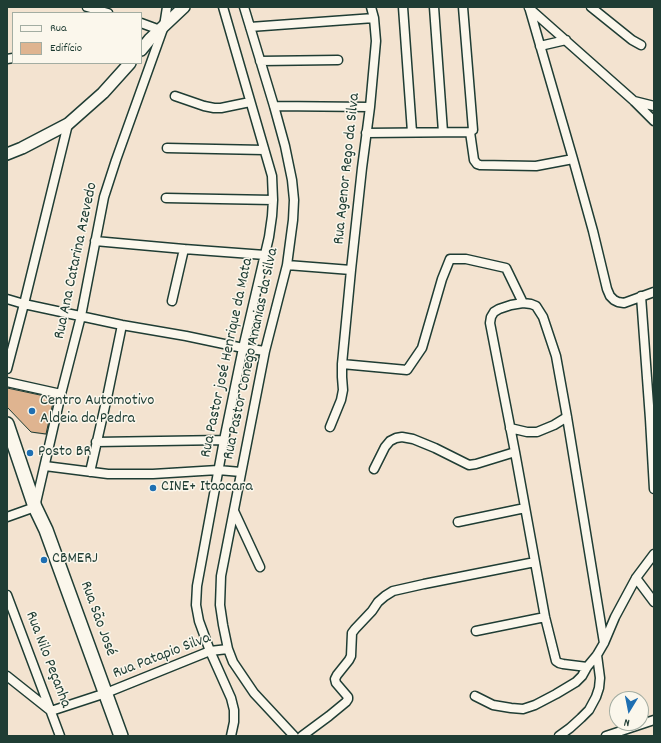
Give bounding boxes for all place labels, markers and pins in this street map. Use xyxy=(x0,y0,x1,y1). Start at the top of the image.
place label: Centro Automotivo Aldeia da Pedra xyxy=(40,392,154,430)
marker: Centro Automotivo Aldeia da Pedra xyxy=(27,406,37,416)
place label: Posto BR xyxy=(38,443,91,463)
marker: Posto BR xyxy=(25,448,35,458)
place label: CINE+ Itaocara xyxy=(161,478,253,498)
marker: CINE+ Itaocara xyxy=(148,483,158,493)
place label: CBMERJ xyxy=(52,550,98,570)
marker: CBMERJ xyxy=(39,555,49,565)

